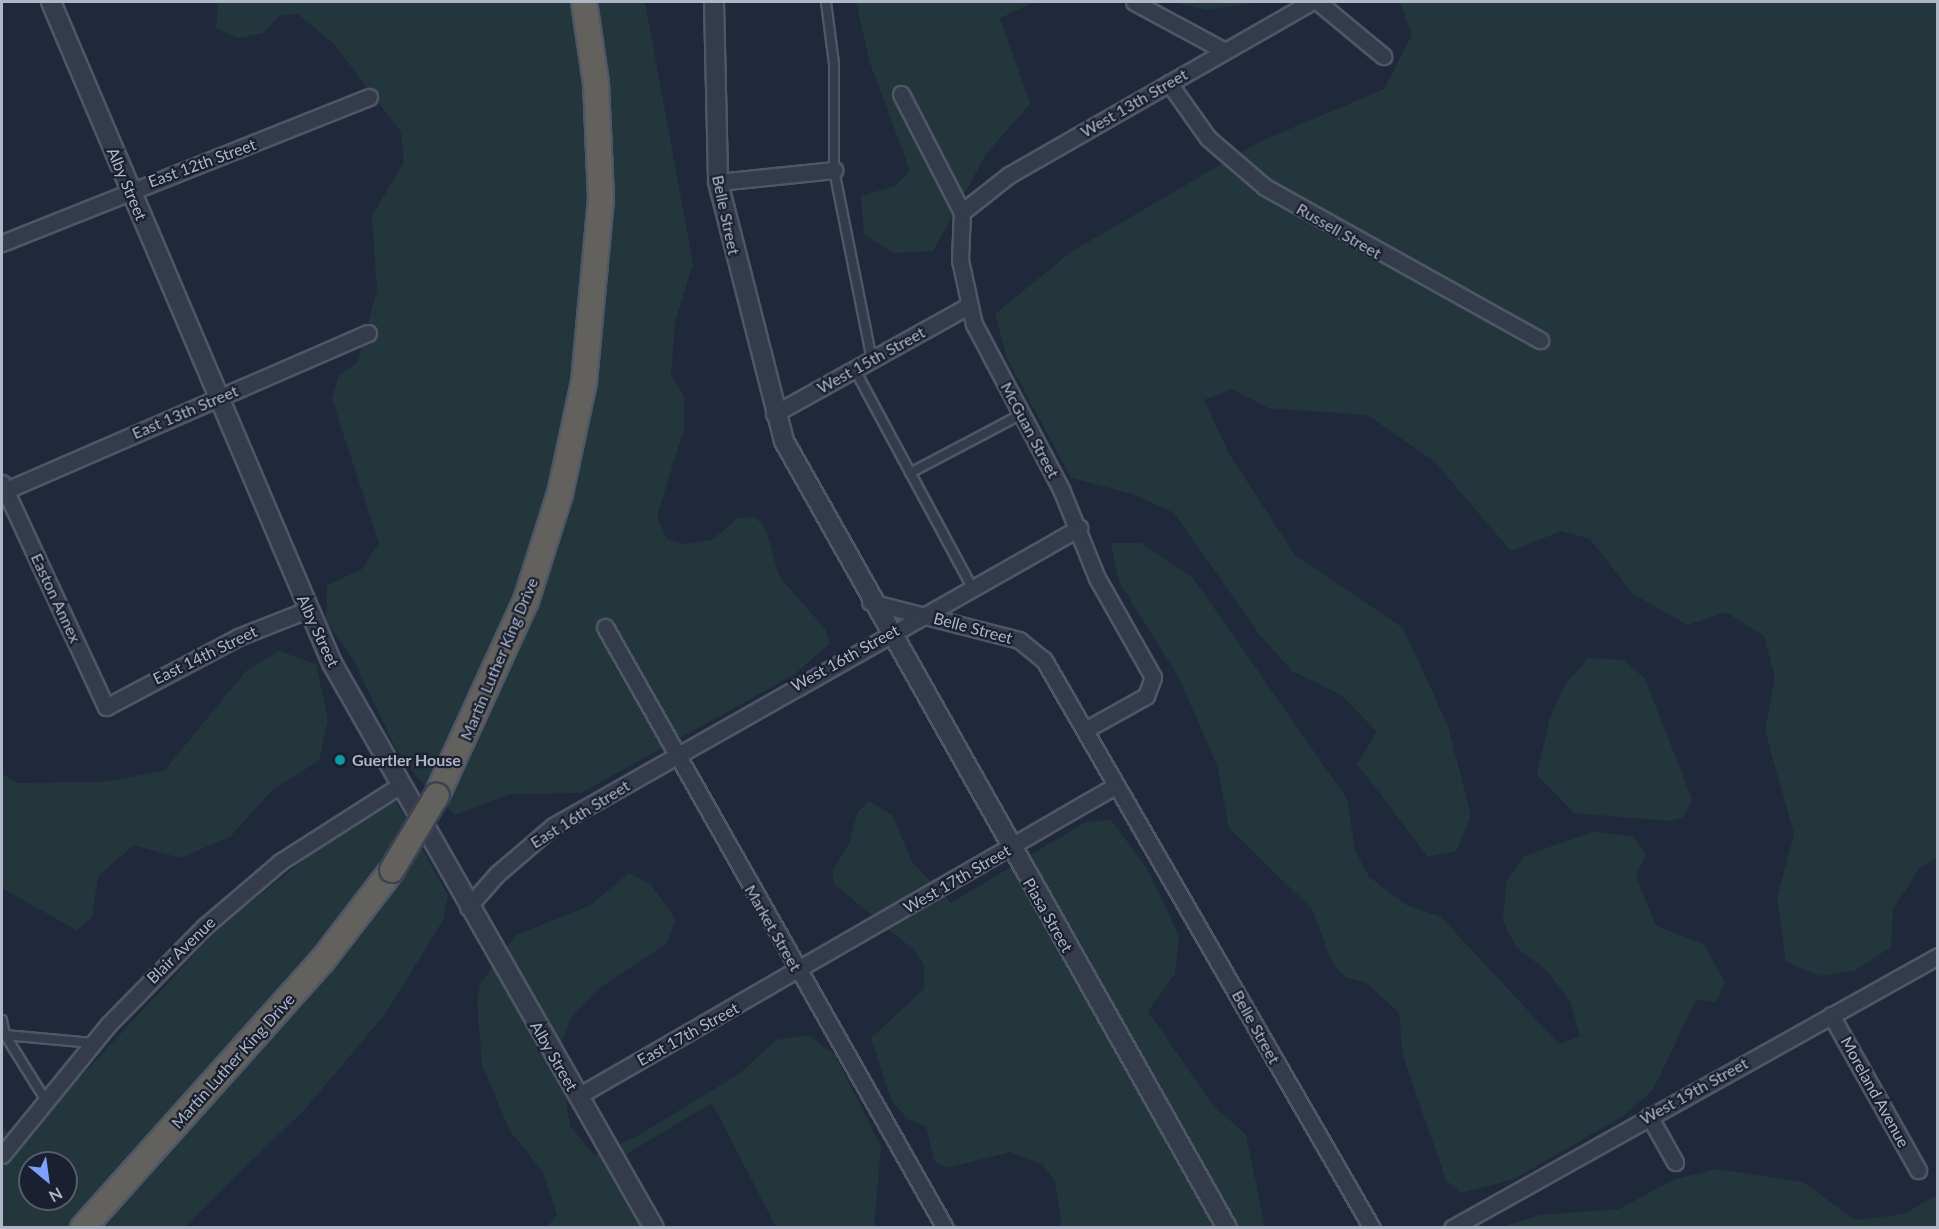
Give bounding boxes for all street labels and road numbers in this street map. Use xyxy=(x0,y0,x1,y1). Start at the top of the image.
street label: West 13th Street xyxy=(1077,65,1191,141)
street label: East 12th Street xyxy=(145,135,259,191)
street label: Alby Street xyxy=(103,144,151,224)
street label: Belle Street xyxy=(708,173,744,257)
street label: Russell Street xyxy=(1293,199,1385,263)
street label: West 15th Street xyxy=(814,322,928,398)
street label: McGuan Street xyxy=(997,379,1063,481)
street label: East 13th Street xyxy=(129,381,241,443)
street label: Easton Annex xyxy=(27,550,85,646)
street label: Martin Luther King Drive xyxy=(456,575,542,743)
street label: Alby Street xyxy=(293,592,343,670)
street label: Belle Street xyxy=(931,608,1015,648)
street label: West 16th Street xyxy=(788,620,902,696)
street label: East 14th Street xyxy=(150,622,260,688)
street label: East 16th Street xyxy=(527,776,633,852)
street label: West 17th Street xyxy=(900,841,1014,917)
street label: Piasa Street xyxy=(1019,874,1077,956)
street label: Market Street xyxy=(741,881,805,975)
street label: Blair Avenue xyxy=(142,912,220,988)
street label: Belle Street xyxy=(1228,987,1284,1067)
street label: Martin Luther King Drive xyxy=(167,990,299,1132)
street label: East 17th Street xyxy=(634,998,742,1070)
street label: Alby Street xyxy=(526,1018,582,1094)
street label: Moreland Avenue xyxy=(1836,1033,1914,1151)
street label: West 19th Street xyxy=(1637,1053,1751,1129)

